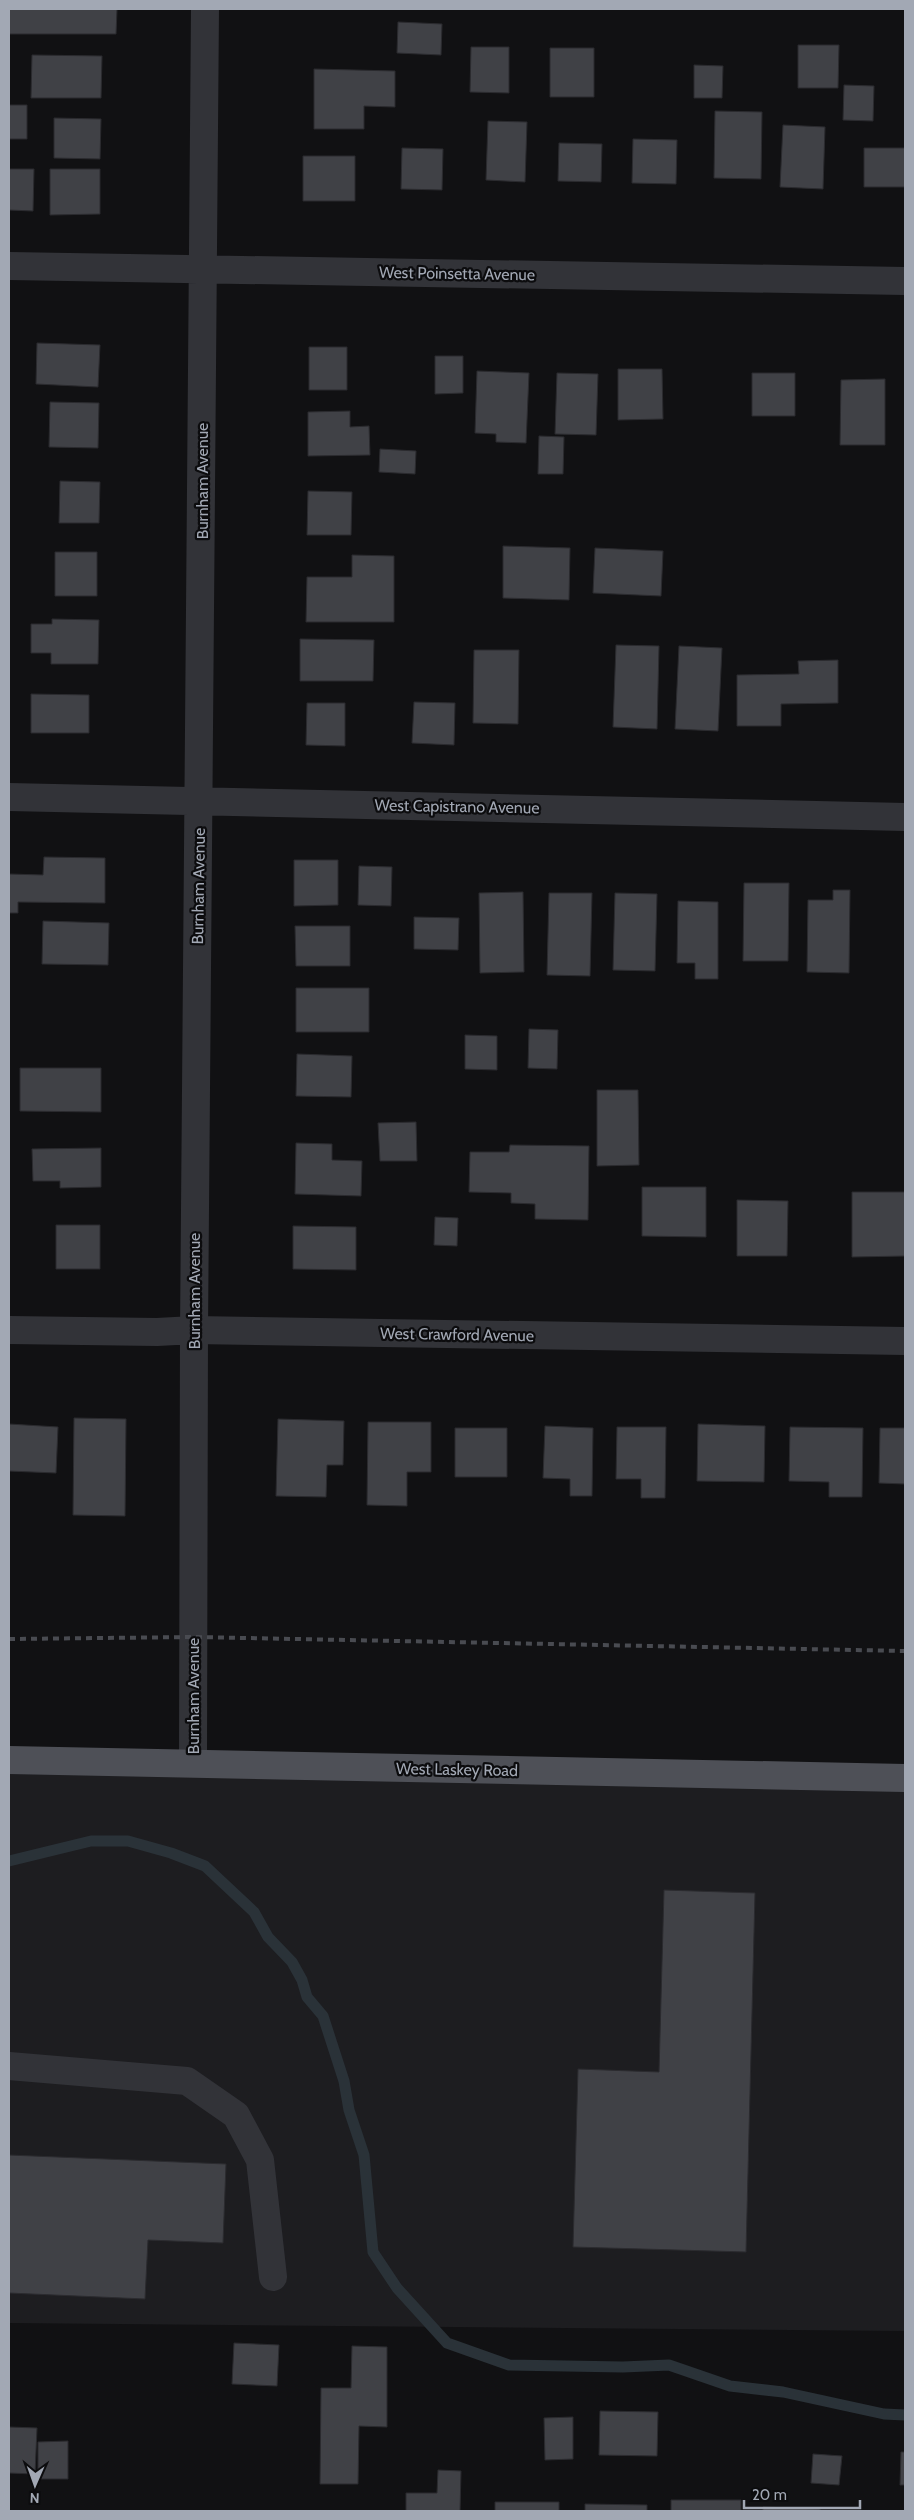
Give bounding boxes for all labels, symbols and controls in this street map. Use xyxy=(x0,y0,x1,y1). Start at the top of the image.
street label: West Poinsetta Avenue xyxy=(379,263,535,284)
street label: Burnham Avenue xyxy=(193,423,212,539)
street label: West Capistrano Avenue xyxy=(374,796,540,817)
street label: Burnham Avenue xyxy=(188,828,209,944)
street label: Burnham Avenue xyxy=(185,1233,204,1349)
street label: West Crawford Avenue xyxy=(380,1324,534,1345)
street label: Burnham Avenue xyxy=(184,1638,203,1754)
street label: West Laskey Road xyxy=(396,1759,518,1780)
north arrow xyxy=(10,2460,60,2510)
scale bar xyxy=(744,2478,860,2510)
text: 20 m xyxy=(752,2486,787,2504)
text: N xyxy=(29,2489,40,2507)

